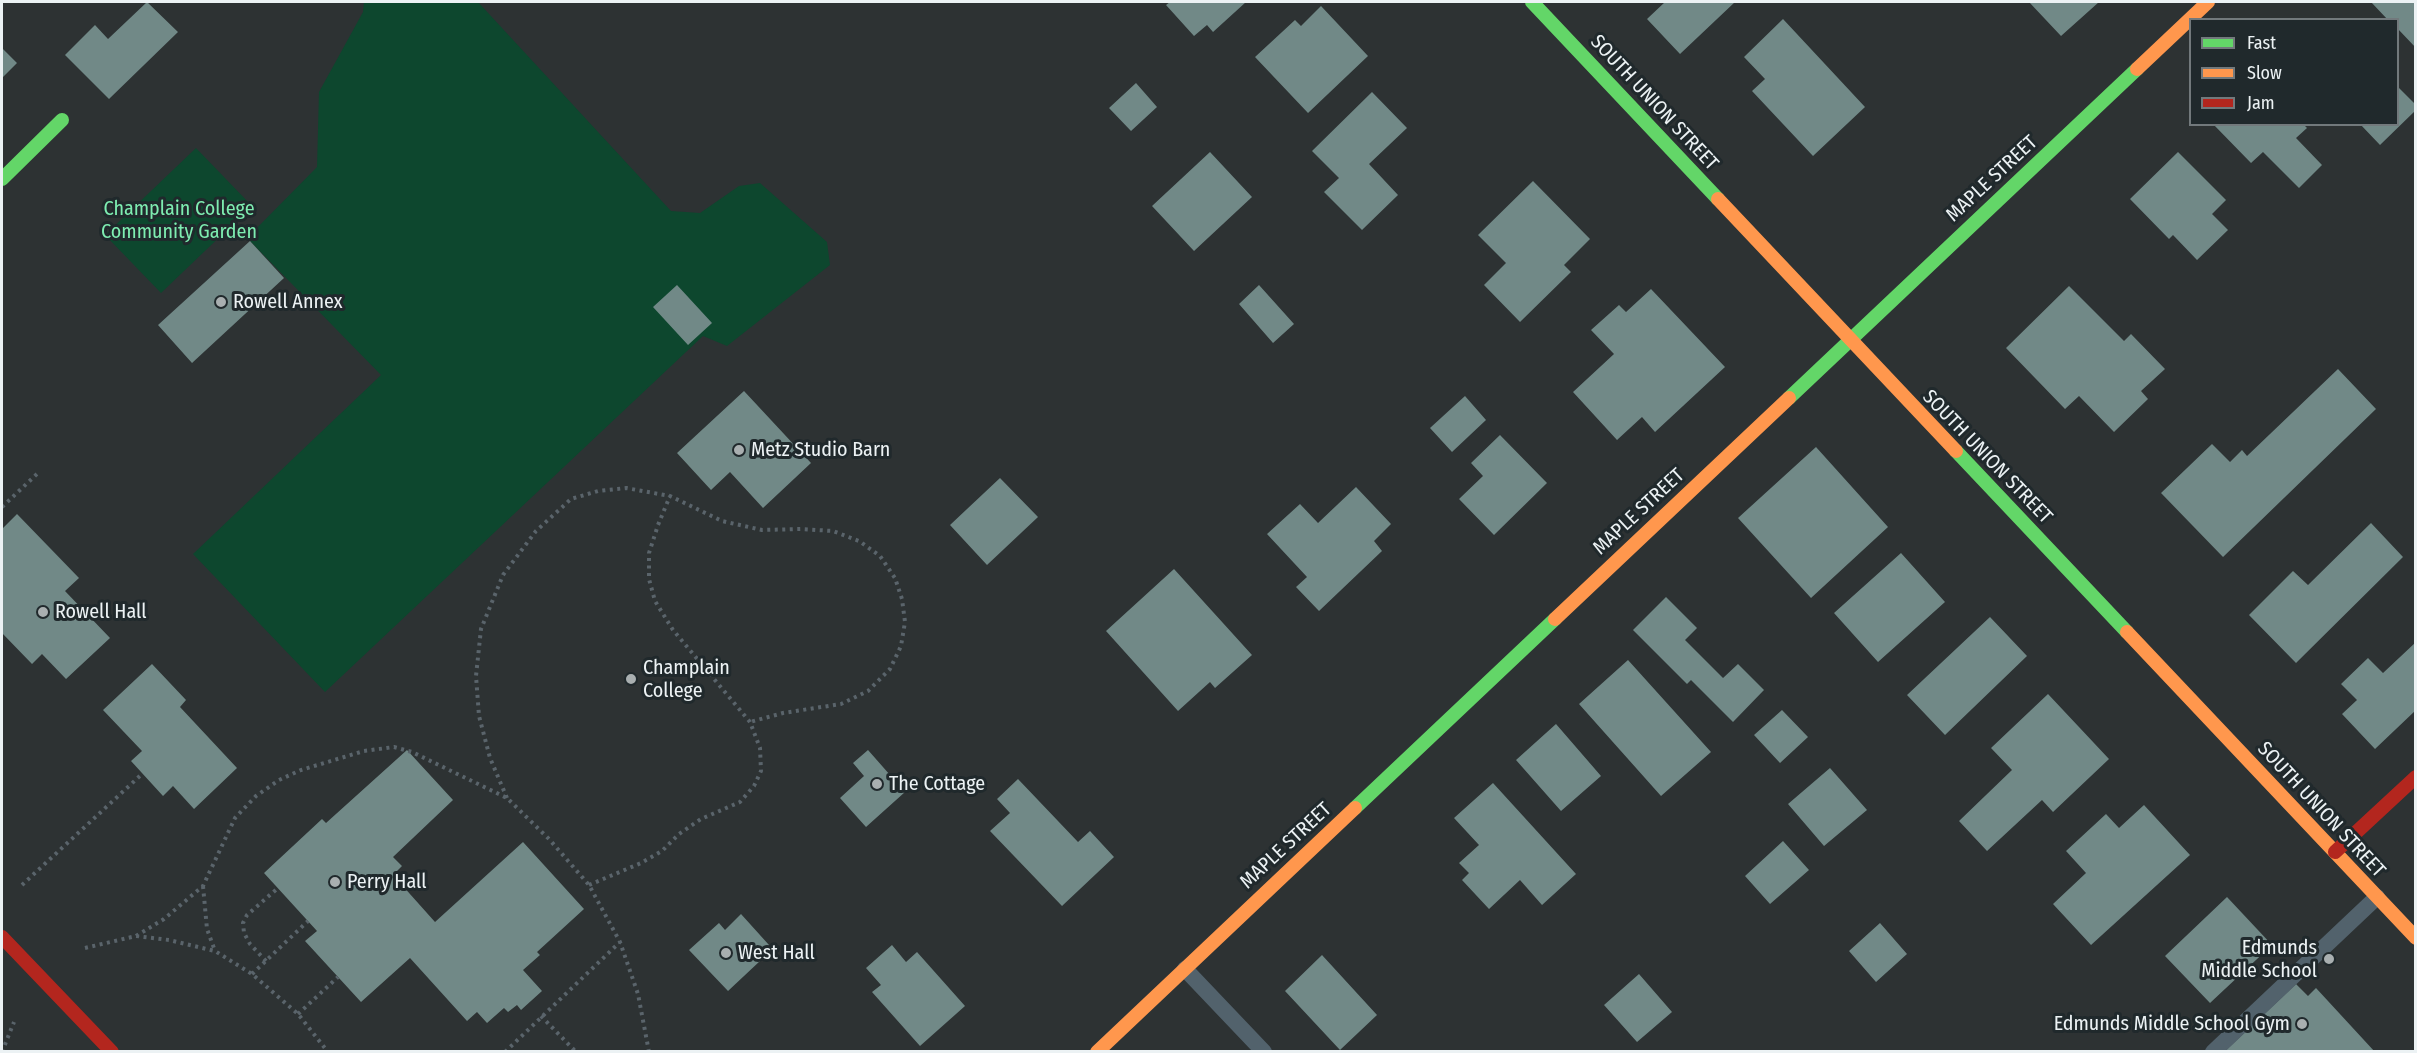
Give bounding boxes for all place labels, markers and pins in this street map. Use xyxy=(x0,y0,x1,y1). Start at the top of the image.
place label: Rowell Annex xyxy=(233,290,342,314)
marker: Rowell Annex xyxy=(214,295,228,309)
place label: Metz Studio Barn xyxy=(751,438,890,462)
marker: Metz Studio Barn xyxy=(732,443,746,457)
place label: Rowell Hall xyxy=(55,600,147,624)
marker: Rowell Hall xyxy=(36,605,50,619)
place label: Champlain College xyxy=(643,656,730,703)
marker: Champlain College xyxy=(624,672,638,686)
place label: The Cottage xyxy=(889,772,985,796)
marker: The Cottage xyxy=(870,777,884,791)
place label: Perry Hall xyxy=(347,870,427,894)
marker: Perry Hall xyxy=(328,875,342,889)
place label: Edmunds Middle School xyxy=(2201,936,2317,983)
place label: West Hall xyxy=(738,941,815,965)
marker: West Hall xyxy=(719,946,733,960)
marker: Edmunds Middle School xyxy=(2322,952,2336,966)
place label: Edmunds Middle School Gym xyxy=(2054,1012,2290,1036)
marker: Edmunds Middle School Gym xyxy=(2295,1017,2309,1031)

